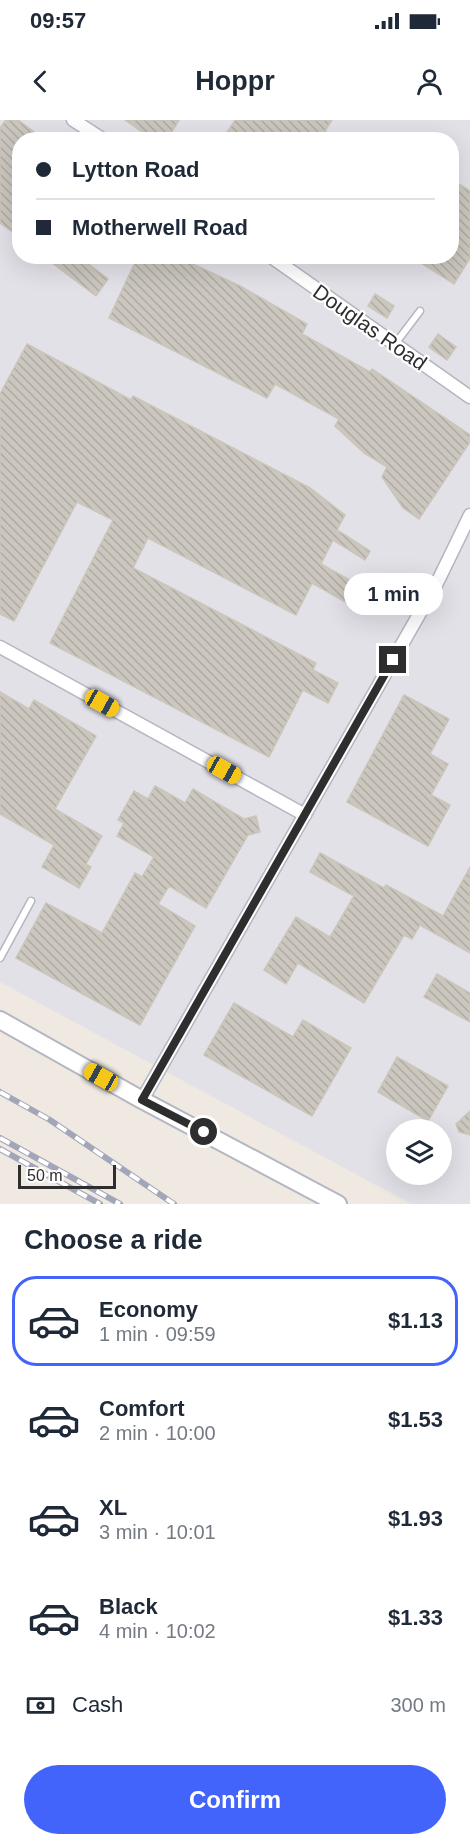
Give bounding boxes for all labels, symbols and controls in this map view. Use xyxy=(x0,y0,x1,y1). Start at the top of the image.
text: 09:57 xyxy=(30,8,86,33)
icon: back xyxy=(24,65,57,98)
icon: person xyxy=(413,65,446,98)
text: Hoppr xyxy=(195,66,275,96)
text: Lytton Road xyxy=(72,157,200,182)
text: Motherwell Road xyxy=(72,215,248,240)
street label: Douglas Road xyxy=(309,279,431,375)
callout: 1 min xyxy=(344,573,442,615)
text: 1 min xyxy=(367,583,420,605)
route end xyxy=(379,646,406,673)
car xyxy=(82,686,122,720)
car xyxy=(204,753,244,787)
car xyxy=(81,1060,121,1094)
route start xyxy=(190,1118,217,1145)
map controls xyxy=(386,1119,452,1185)
button: layers xyxy=(386,1119,452,1185)
scale bar xyxy=(18,1162,116,1190)
text: 50 m xyxy=(27,1167,63,1184)
text: Choose a ride xyxy=(24,1225,203,1255)
icon: car xyxy=(27,1294,81,1348)
text: Economy xyxy=(99,1297,198,1322)
text: $1.13 xyxy=(388,1308,443,1333)
text: 1 min · 09:59 xyxy=(99,1323,216,1345)
icon: car xyxy=(27,1393,81,1447)
text: Comfort xyxy=(99,1396,185,1421)
text: $1.53 xyxy=(388,1407,443,1432)
text: 2 min · 10:00 xyxy=(99,1422,216,1444)
icon: car xyxy=(27,1492,81,1546)
text: XL xyxy=(99,1495,127,1520)
text: $1.93 xyxy=(388,1506,443,1531)
text: 3 min · 10:01 xyxy=(99,1521,216,1543)
icon: car xyxy=(27,1591,81,1645)
text: Black xyxy=(99,1594,158,1619)
text: $1.33 xyxy=(388,1605,443,1630)
text: 4 min · 10:02 xyxy=(99,1620,216,1642)
icon: cash xyxy=(24,1689,57,1722)
text: Cash xyxy=(72,1692,123,1717)
text: 300 m xyxy=(390,1694,446,1716)
button: Confirm xyxy=(24,1765,446,1834)

